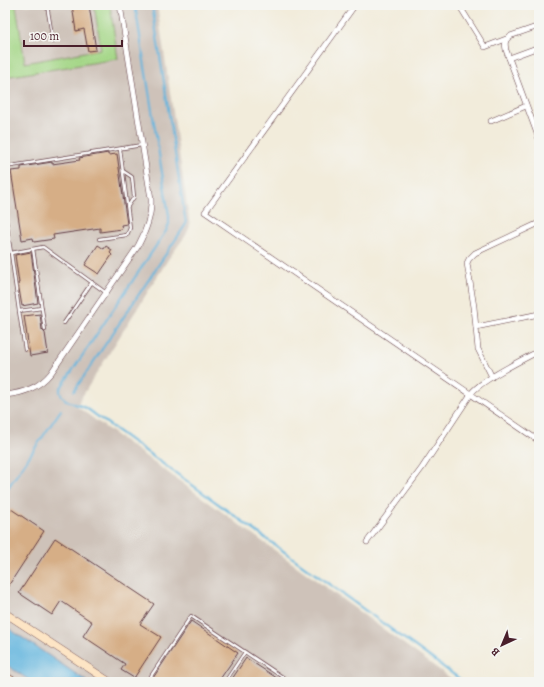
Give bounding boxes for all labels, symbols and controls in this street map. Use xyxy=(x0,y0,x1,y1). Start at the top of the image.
scale bar xyxy=(24,22,122,48)
text: 100 m xyxy=(30,28,59,44)
north arrow xyxy=(482,625,522,665)
text: B xyxy=(488,644,503,660)

